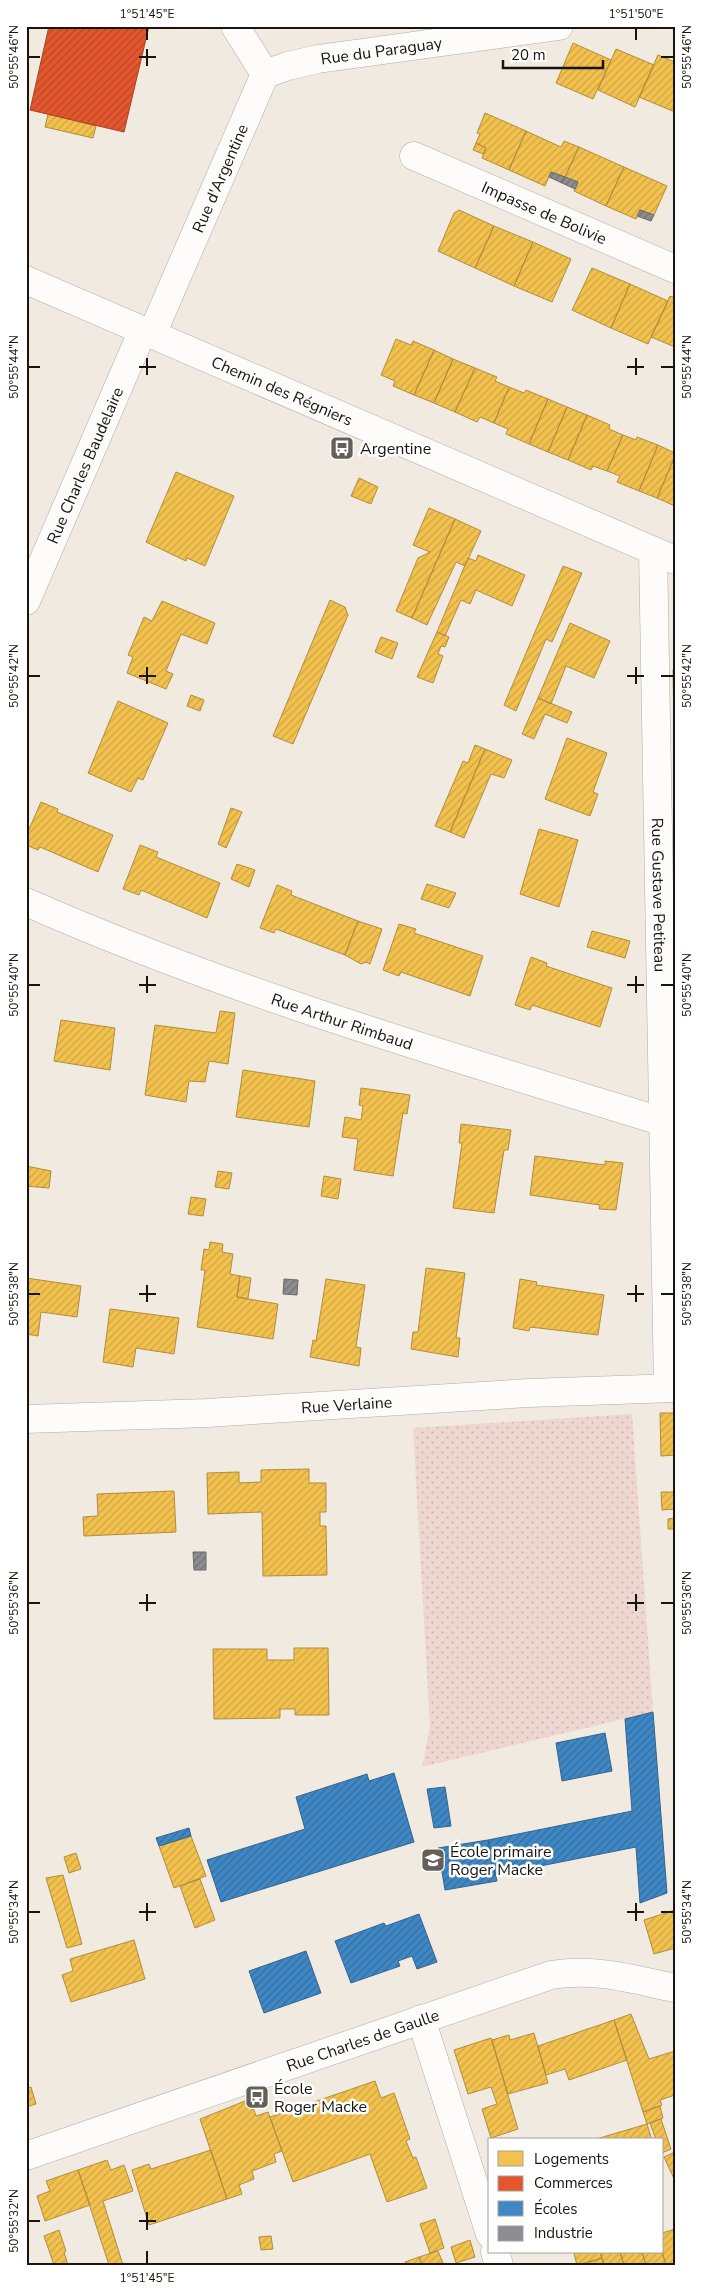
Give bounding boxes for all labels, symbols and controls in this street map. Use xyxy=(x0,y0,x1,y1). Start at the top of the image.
text: 1°51'45"E xyxy=(120,6,174,22)
text: 1°51'50"E xyxy=(609,6,663,22)
text: 50°55'46"N xyxy=(6,25,22,89)
text: 50°55'46"N xyxy=(679,25,695,89)
street label: Rue du Paraguay xyxy=(319,32,444,71)
scale bar xyxy=(503,38,604,70)
text: 20 m xyxy=(511,45,546,65)
street label: Rue d'Argentine xyxy=(187,121,254,236)
street label: Impasse de Bolivie xyxy=(478,177,610,250)
text: 50°55'44"N xyxy=(6,335,22,399)
text: 50°55'44"N xyxy=(679,335,695,399)
street label: Chemin des Régniers xyxy=(208,351,356,432)
street label: Rue Charles Baudelaire xyxy=(42,384,129,547)
bus stop icon: Argentine xyxy=(329,435,355,461)
place label: Argentine xyxy=(360,438,431,460)
text: 50°55'42"N xyxy=(6,644,22,708)
text: 50°55'42"N xyxy=(679,644,695,708)
street label: Rue Gustave Petiteau xyxy=(646,818,671,972)
text: 50°55'40"N xyxy=(6,953,22,1017)
text: 50°55'40"N xyxy=(679,953,695,1017)
street label: Rue Arthur Rimbaud xyxy=(268,988,415,1056)
text: 50°55'38"N xyxy=(6,1262,22,1326)
text: 50°55'38"N xyxy=(679,1262,695,1326)
street label: Rue Verlaine xyxy=(300,1392,393,1419)
text: 50°55'36"N xyxy=(6,1571,22,1635)
text: 50°55'36"N xyxy=(679,1571,695,1635)
place label: École primaire Roger Macke xyxy=(450,1841,551,1881)
school or university icon: École primaire Roger Macke xyxy=(420,1847,446,1873)
text: 50°55'34"N xyxy=(6,1880,22,1944)
text: 50°55'34"N xyxy=(679,1880,695,1944)
street label: Rue Charles de Gaulle xyxy=(283,2004,442,2077)
place label: École Roger Macke xyxy=(274,2078,367,2118)
bus stop icon: École Roger Macke xyxy=(244,2084,270,2110)
legend xyxy=(488,2138,664,2254)
text: Logements xyxy=(534,2149,609,2169)
text: Commerces xyxy=(534,2173,613,2193)
text: 50°55'32"N xyxy=(6,2189,22,2253)
text: Écoles xyxy=(534,2199,577,2219)
text: Industrie xyxy=(534,2223,593,2243)
text: 1°51'45"E xyxy=(120,2270,174,2286)

